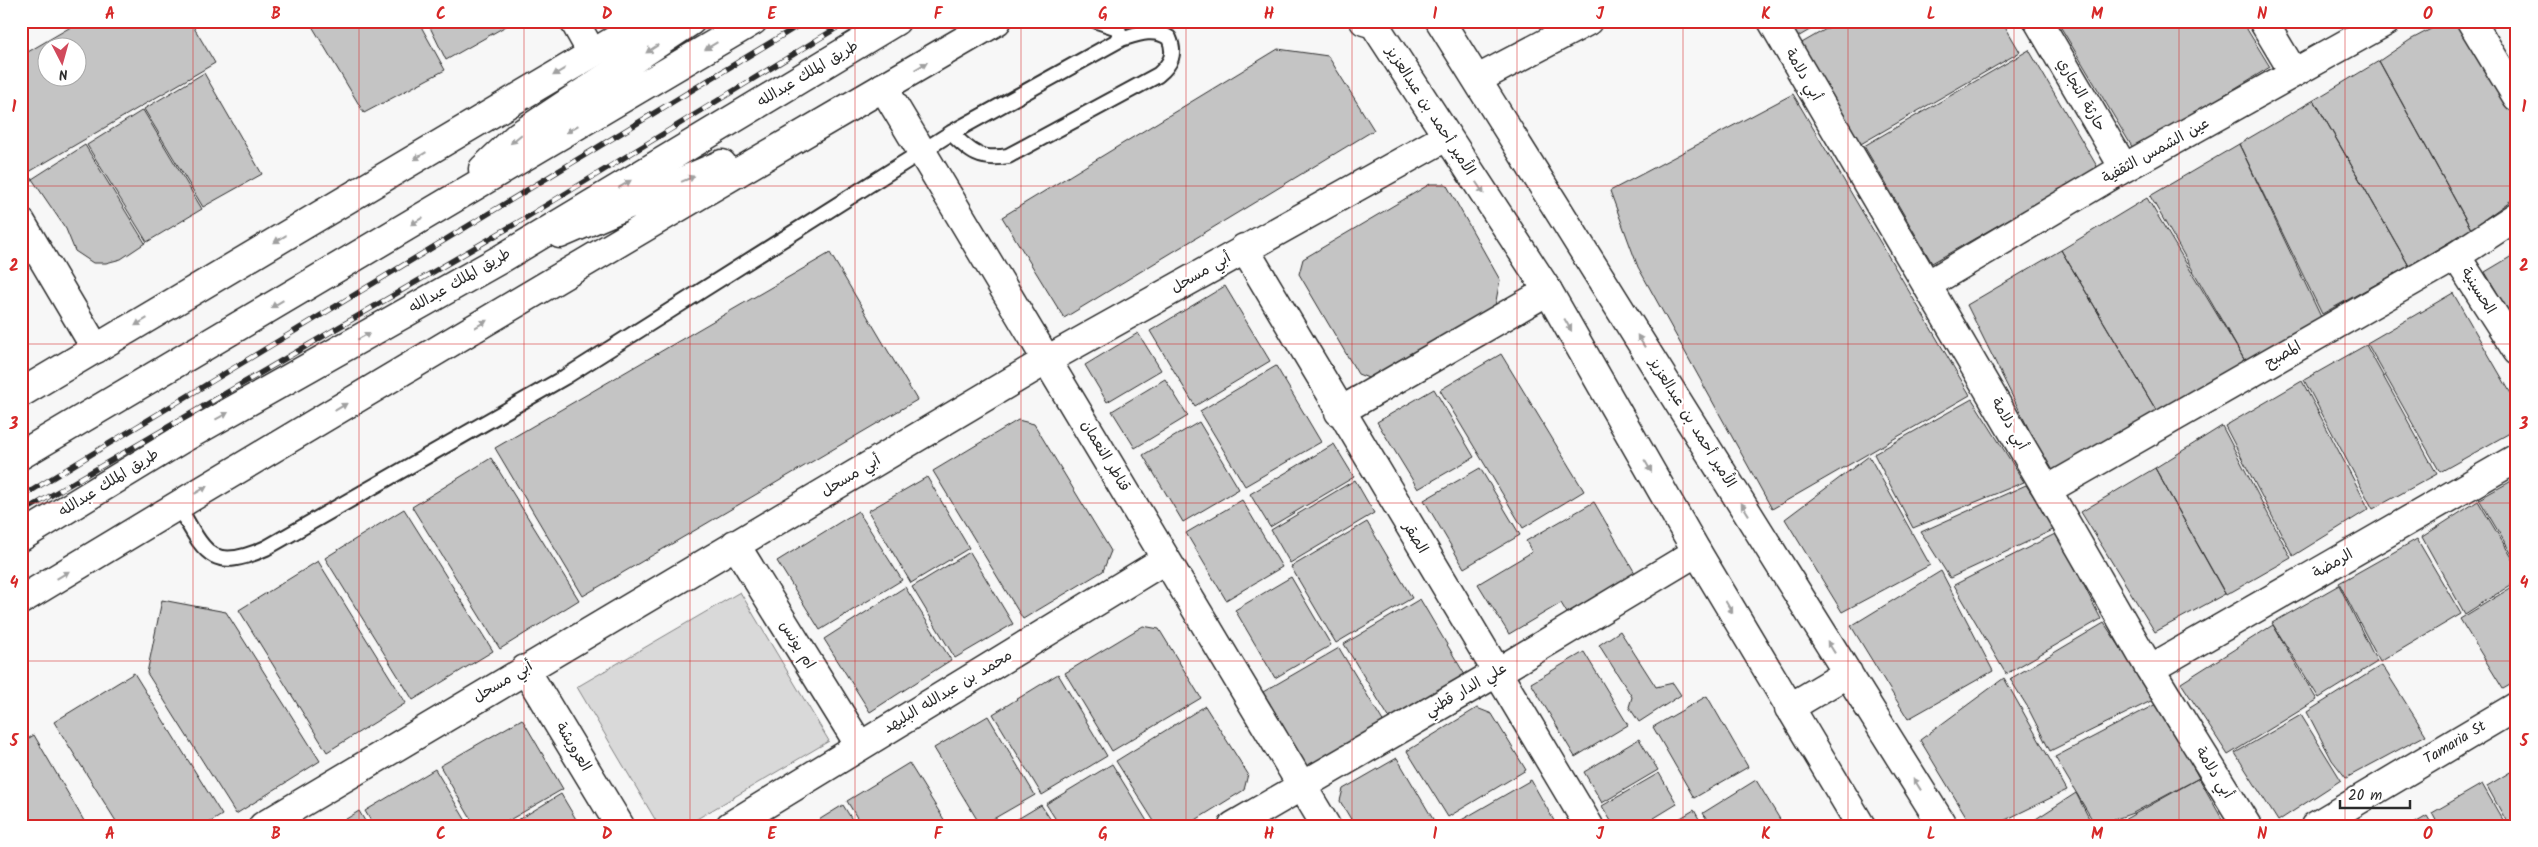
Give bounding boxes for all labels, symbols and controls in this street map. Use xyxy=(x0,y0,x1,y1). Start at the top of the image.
text: A xyxy=(105,2,115,27)
text: B xyxy=(271,2,281,27)
text: C xyxy=(436,2,446,27)
text: D xyxy=(602,2,613,27)
text: E xyxy=(768,2,778,27)
text: F xyxy=(934,2,944,27)
text: G xyxy=(1098,2,1108,27)
text: H xyxy=(1264,2,1274,27)
text: I xyxy=(1433,2,1438,27)
text: J xyxy=(1596,2,1605,27)
text: K xyxy=(1761,2,1771,27)
text: L xyxy=(1927,2,1935,27)
text: M xyxy=(2091,2,2104,27)
text: N xyxy=(2257,2,2267,27)
text: O xyxy=(2423,2,2433,27)
street label: طريق الملك عبدالله xyxy=(753,34,863,114)
north arrow xyxy=(38,38,88,88)
street label: الأمير أحمد بن عبدالعزيز xyxy=(1378,40,1481,180)
one-way arrow xyxy=(705,42,718,51)
street label: أبي دلامة xyxy=(1778,44,1828,106)
one-way arrow xyxy=(645,45,658,54)
street label: حارثة النجاري xyxy=(2050,54,2112,136)
one-way arrow xyxy=(914,61,927,70)
text: N xyxy=(58,63,69,85)
one-way arrow xyxy=(553,68,566,77)
text: 1 xyxy=(12,95,17,120)
text: 1 xyxy=(2522,95,2527,120)
street label: عين الشمس الثقفية xyxy=(2098,112,2214,190)
one-way arrow xyxy=(565,125,578,134)
one-way arrow xyxy=(510,133,523,144)
one-way arrow xyxy=(413,151,426,160)
one-way arrow xyxy=(681,174,695,182)
one-way arrow xyxy=(619,179,632,188)
one-way arrow xyxy=(1475,182,1485,195)
one-way arrow xyxy=(409,217,424,225)
one-way arrow xyxy=(274,234,287,243)
street label: طريق الملك عبدالله xyxy=(404,242,516,320)
street label: أبي مسحل xyxy=(1166,246,1236,300)
text: 2 xyxy=(9,254,19,279)
text: 2 xyxy=(2519,254,2529,279)
street label: الحسينية xyxy=(2454,263,2502,319)
one-way arrow xyxy=(270,299,284,308)
one-way arrow xyxy=(134,317,147,326)
one-way arrow xyxy=(474,319,488,328)
one-way arrow xyxy=(1563,319,1572,332)
one-way arrow xyxy=(356,332,371,340)
one-way arrow xyxy=(1636,334,1645,347)
street label: المصبح xyxy=(2260,335,2306,375)
street label: الأمير أحمد بن عبدالعزيز xyxy=(1641,351,1742,493)
street label: أبي دلامة xyxy=(1984,393,2034,455)
one-way arrow xyxy=(335,402,348,411)
one-way arrow xyxy=(216,411,229,420)
text: 3 xyxy=(9,412,19,437)
text: 3 xyxy=(2519,412,2529,437)
street label: قناطر النعمان xyxy=(1074,415,1136,497)
street label: طريق الملك عبدالله xyxy=(54,443,164,523)
street label: أبي مسحل xyxy=(817,449,886,503)
one-way arrow xyxy=(1644,459,1652,474)
one-way arrow xyxy=(195,485,208,494)
one-way arrow xyxy=(1740,502,1750,515)
street label: الصقر xyxy=(1396,517,1434,559)
street label: الرمضة xyxy=(2308,543,2358,585)
one-way arrow xyxy=(56,570,69,579)
text: 4 xyxy=(10,571,19,596)
text: 4 xyxy=(2520,571,2529,596)
one-way arrow xyxy=(1725,601,1734,614)
street label: ام يونس xyxy=(773,616,821,674)
one-way arrow xyxy=(1826,640,1835,653)
street label: محمد بن عبدالله البليهد xyxy=(879,644,1017,740)
street label: أبي مسحل xyxy=(469,655,538,709)
street label: علي الدار قطني xyxy=(1421,657,1511,723)
street label: Tamaria St xyxy=(2419,715,2491,771)
street label: العرويشة xyxy=(549,718,597,776)
text: 5 xyxy=(9,729,20,754)
text: 5 xyxy=(2519,729,2530,754)
street label: أبي دلامة xyxy=(2189,742,2240,804)
scale bar xyxy=(2340,777,2410,809)
one-way arrow xyxy=(1912,778,1921,791)
text: 20 m xyxy=(2348,784,2382,808)
text: A xyxy=(105,822,115,847)
text: B xyxy=(271,822,281,847)
text: C xyxy=(436,822,446,847)
text: D xyxy=(602,822,613,847)
text: E xyxy=(768,822,778,847)
text: F xyxy=(934,822,944,847)
text: G xyxy=(1098,822,1108,847)
text: H xyxy=(1264,822,1274,847)
text: I xyxy=(1433,822,1438,847)
text: J xyxy=(1596,822,1605,847)
text: K xyxy=(1761,822,1771,847)
text: L xyxy=(1927,822,1935,847)
text: M xyxy=(2091,822,2104,847)
text: N xyxy=(2257,822,2267,847)
text: O xyxy=(2423,822,2433,847)

